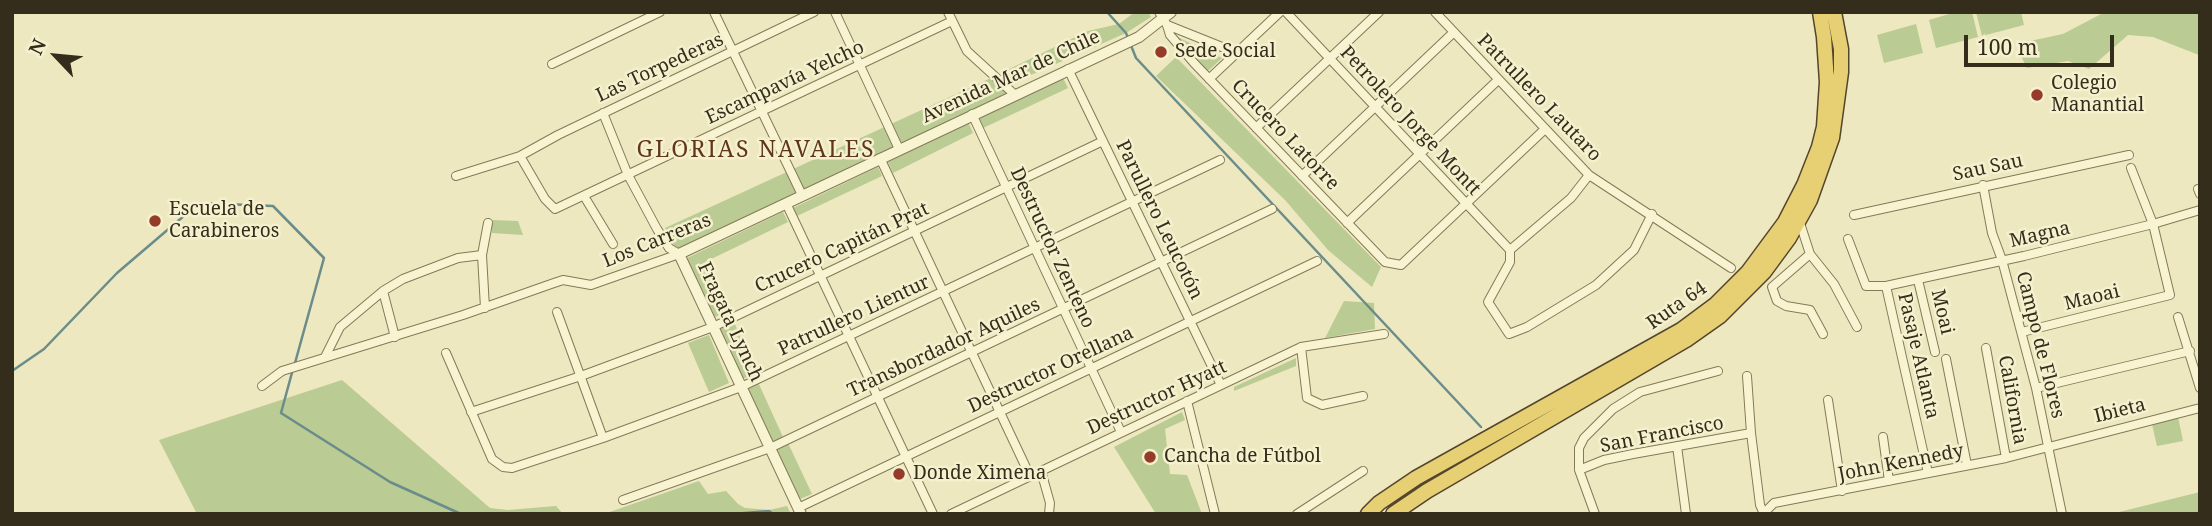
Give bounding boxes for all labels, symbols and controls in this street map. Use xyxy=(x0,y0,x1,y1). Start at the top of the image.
north arrow xyxy=(21,21,91,91)
scale bar xyxy=(1967,21,2118,65)
street label: Avenida Mar de Chile xyxy=(918,26,1104,128)
street label: Las Torpederas xyxy=(593,28,727,108)
street label: Patrullero Lautaro xyxy=(1472,29,1606,167)
text: 100 m xyxy=(1977,33,2038,61)
text: N xyxy=(22,34,52,59)
street label: Escampavía Yelcho xyxy=(702,36,868,130)
place label: Sede Social xyxy=(1175,41,1276,63)
street label: Petrolero Jorge Montt xyxy=(1335,42,1485,200)
marker: Sede Social xyxy=(1153,44,1169,60)
place label: Colegio Manantial xyxy=(2051,73,2144,117)
street label: Crucero Latorre xyxy=(1226,75,1344,195)
marker: Colegio Manantial xyxy=(2029,87,2045,103)
district label: GLORIAS NAVALES xyxy=(638,136,874,164)
street label: Parullero Leucotón xyxy=(1111,137,1207,303)
street label: Sau Sau xyxy=(1951,149,2025,187)
street label: Destructor Zenteno xyxy=(1005,164,1099,332)
street label: Crucero Capitán Prat xyxy=(751,198,933,298)
place label: Escuela de Carabineros xyxy=(169,199,279,243)
street label: Los Carreras xyxy=(600,209,714,273)
marker: Escuela de Carabineros xyxy=(147,213,163,229)
street label: Magna xyxy=(2007,217,2073,253)
street label: Fragata Lynch xyxy=(692,259,768,385)
street label: Campo de Flores xyxy=(2011,269,2069,421)
street label: Patrullero Lientur xyxy=(775,271,933,361)
street label: Ruta 64 xyxy=(1643,277,1711,335)
street label: Maoai xyxy=(2062,280,2122,316)
street label: Moai xyxy=(1926,287,1958,337)
street label: Pasaje Atlanta xyxy=(1892,291,1944,421)
street label: Transbordador Aquiles xyxy=(844,293,1044,403)
street label: Destructor Orellana xyxy=(965,322,1137,418)
street label: California xyxy=(1993,354,2031,446)
street label: Destructor Hyatt xyxy=(1084,356,1230,440)
street label: Ibieta xyxy=(2092,394,2148,428)
street label: San Francisco xyxy=(1598,412,1726,458)
street label: John Kennedy xyxy=(1836,440,1966,486)
place label: Cancha de Fútbol xyxy=(1164,446,1321,468)
marker: Cancha de Fútbol xyxy=(1142,449,1158,465)
place label: Donde Ximena xyxy=(913,463,1046,485)
marker: Donde Ximena xyxy=(891,466,907,482)

